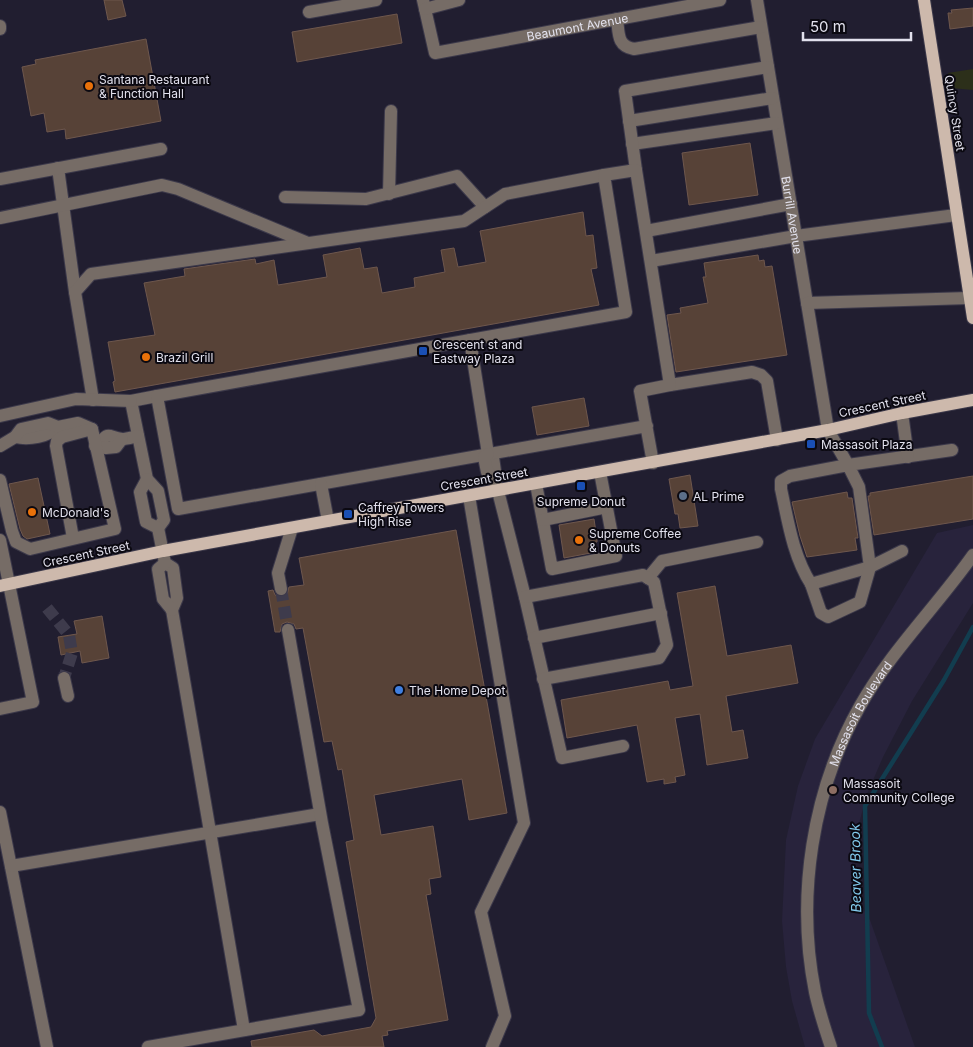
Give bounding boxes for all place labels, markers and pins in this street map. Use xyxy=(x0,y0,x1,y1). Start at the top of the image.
place label: Santana Restaurant & Function Hall xyxy=(99,72,209,101)
marker: Santana Restaurant & Function Hall xyxy=(83,80,95,92)
place label: Crescent st and Eastway Plaza xyxy=(433,337,522,366)
marker: Crescent st and Eastway Plaza xyxy=(417,345,429,357)
place label: Brazil Grill xyxy=(156,350,213,365)
marker: Brazil Grill xyxy=(140,351,152,363)
place label: Massasoit Plaza xyxy=(821,437,912,452)
marker: Massasoit Plaza xyxy=(805,438,817,450)
marker: Supreme Donut xyxy=(575,480,587,492)
place label: AL Prime xyxy=(693,489,744,504)
marker: AL Prime xyxy=(677,490,689,502)
place label: Supreme Donut xyxy=(537,494,625,509)
place label: Caffrey Towers High Rise xyxy=(358,500,444,529)
place label: McDonald's xyxy=(42,505,110,520)
marker: McDonald's xyxy=(26,506,38,518)
marker: Caffrey Towers High Rise xyxy=(342,508,354,520)
place label: Supreme Coffee & Donuts xyxy=(589,526,681,555)
marker: Supreme Coffee & Donuts xyxy=(573,534,585,546)
place label: The Home Depot xyxy=(409,683,505,698)
marker: The Home Depot xyxy=(393,684,405,696)
place label: Massasoit Community College xyxy=(843,776,954,805)
marker: Massasoit Community College xyxy=(827,784,839,796)

